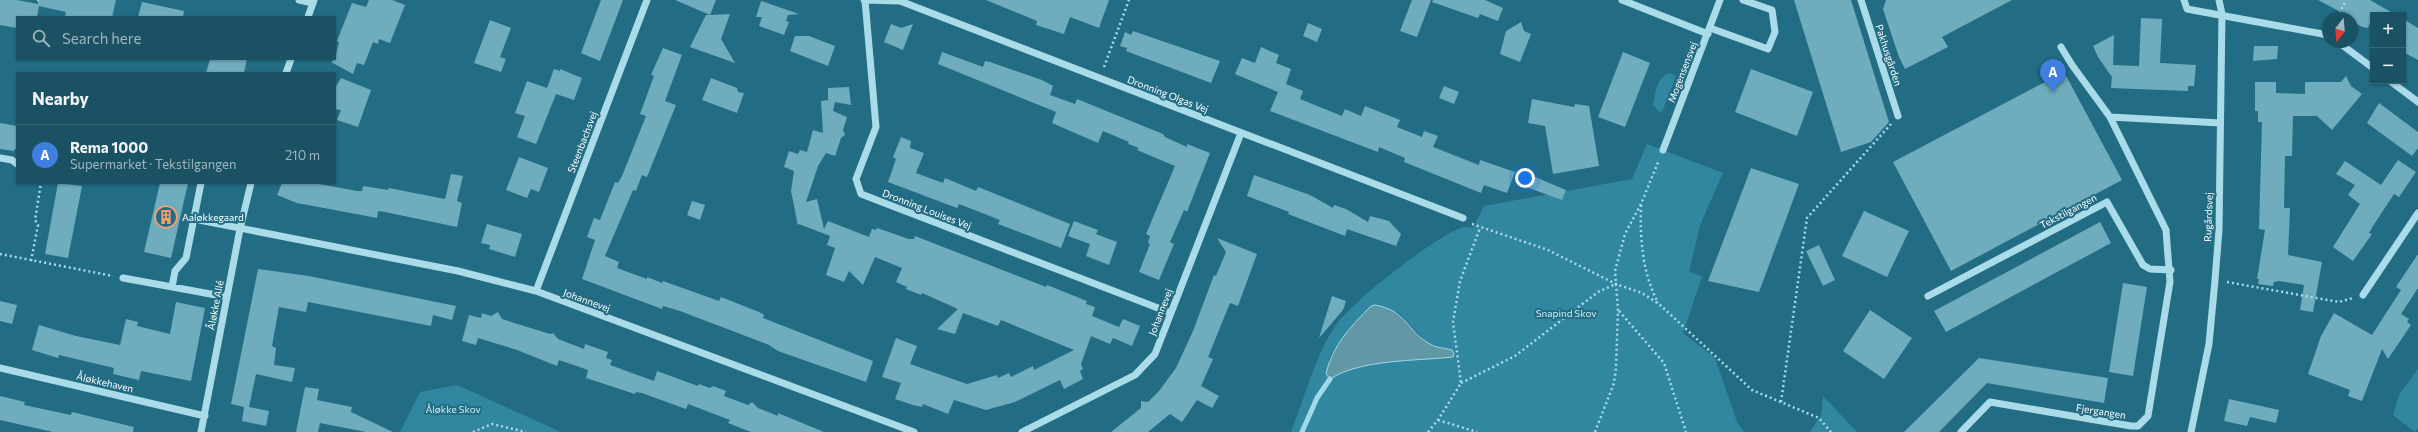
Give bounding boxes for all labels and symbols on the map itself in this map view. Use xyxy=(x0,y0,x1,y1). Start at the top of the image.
north arrow xyxy=(2322,12,2358,48)
street label: Pakhusgården xyxy=(1873,23,1905,87)
street label: Mogensensvej xyxy=(1665,40,1699,104)
pin: A xyxy=(2040,59,2066,92)
street label: Dronning Olgas Vej xyxy=(1126,73,1210,115)
street label: Steenbachsvej xyxy=(565,109,599,175)
your location xyxy=(1515,168,1535,188)
street label: Dronning Louises Vej xyxy=(881,186,973,232)
street label: Tekstilgangen xyxy=(2038,191,2098,231)
street label: Rugårdsvej xyxy=(2201,192,2215,242)
building icon: Aaløkkegaard xyxy=(153,204,179,230)
place label: Aaløkkegaard xyxy=(182,211,244,223)
street label: Åløkke Allé xyxy=(204,279,226,331)
street label: Johannevej xyxy=(562,286,612,314)
street label: Johannevej xyxy=(1146,287,1174,337)
park label: Snapind Skov xyxy=(1536,307,1596,319)
street label: Åløkkehaven xyxy=(75,370,135,394)
street label: Fjergangen xyxy=(2075,401,2127,421)
park label: Åløkke Skov xyxy=(425,403,481,415)

